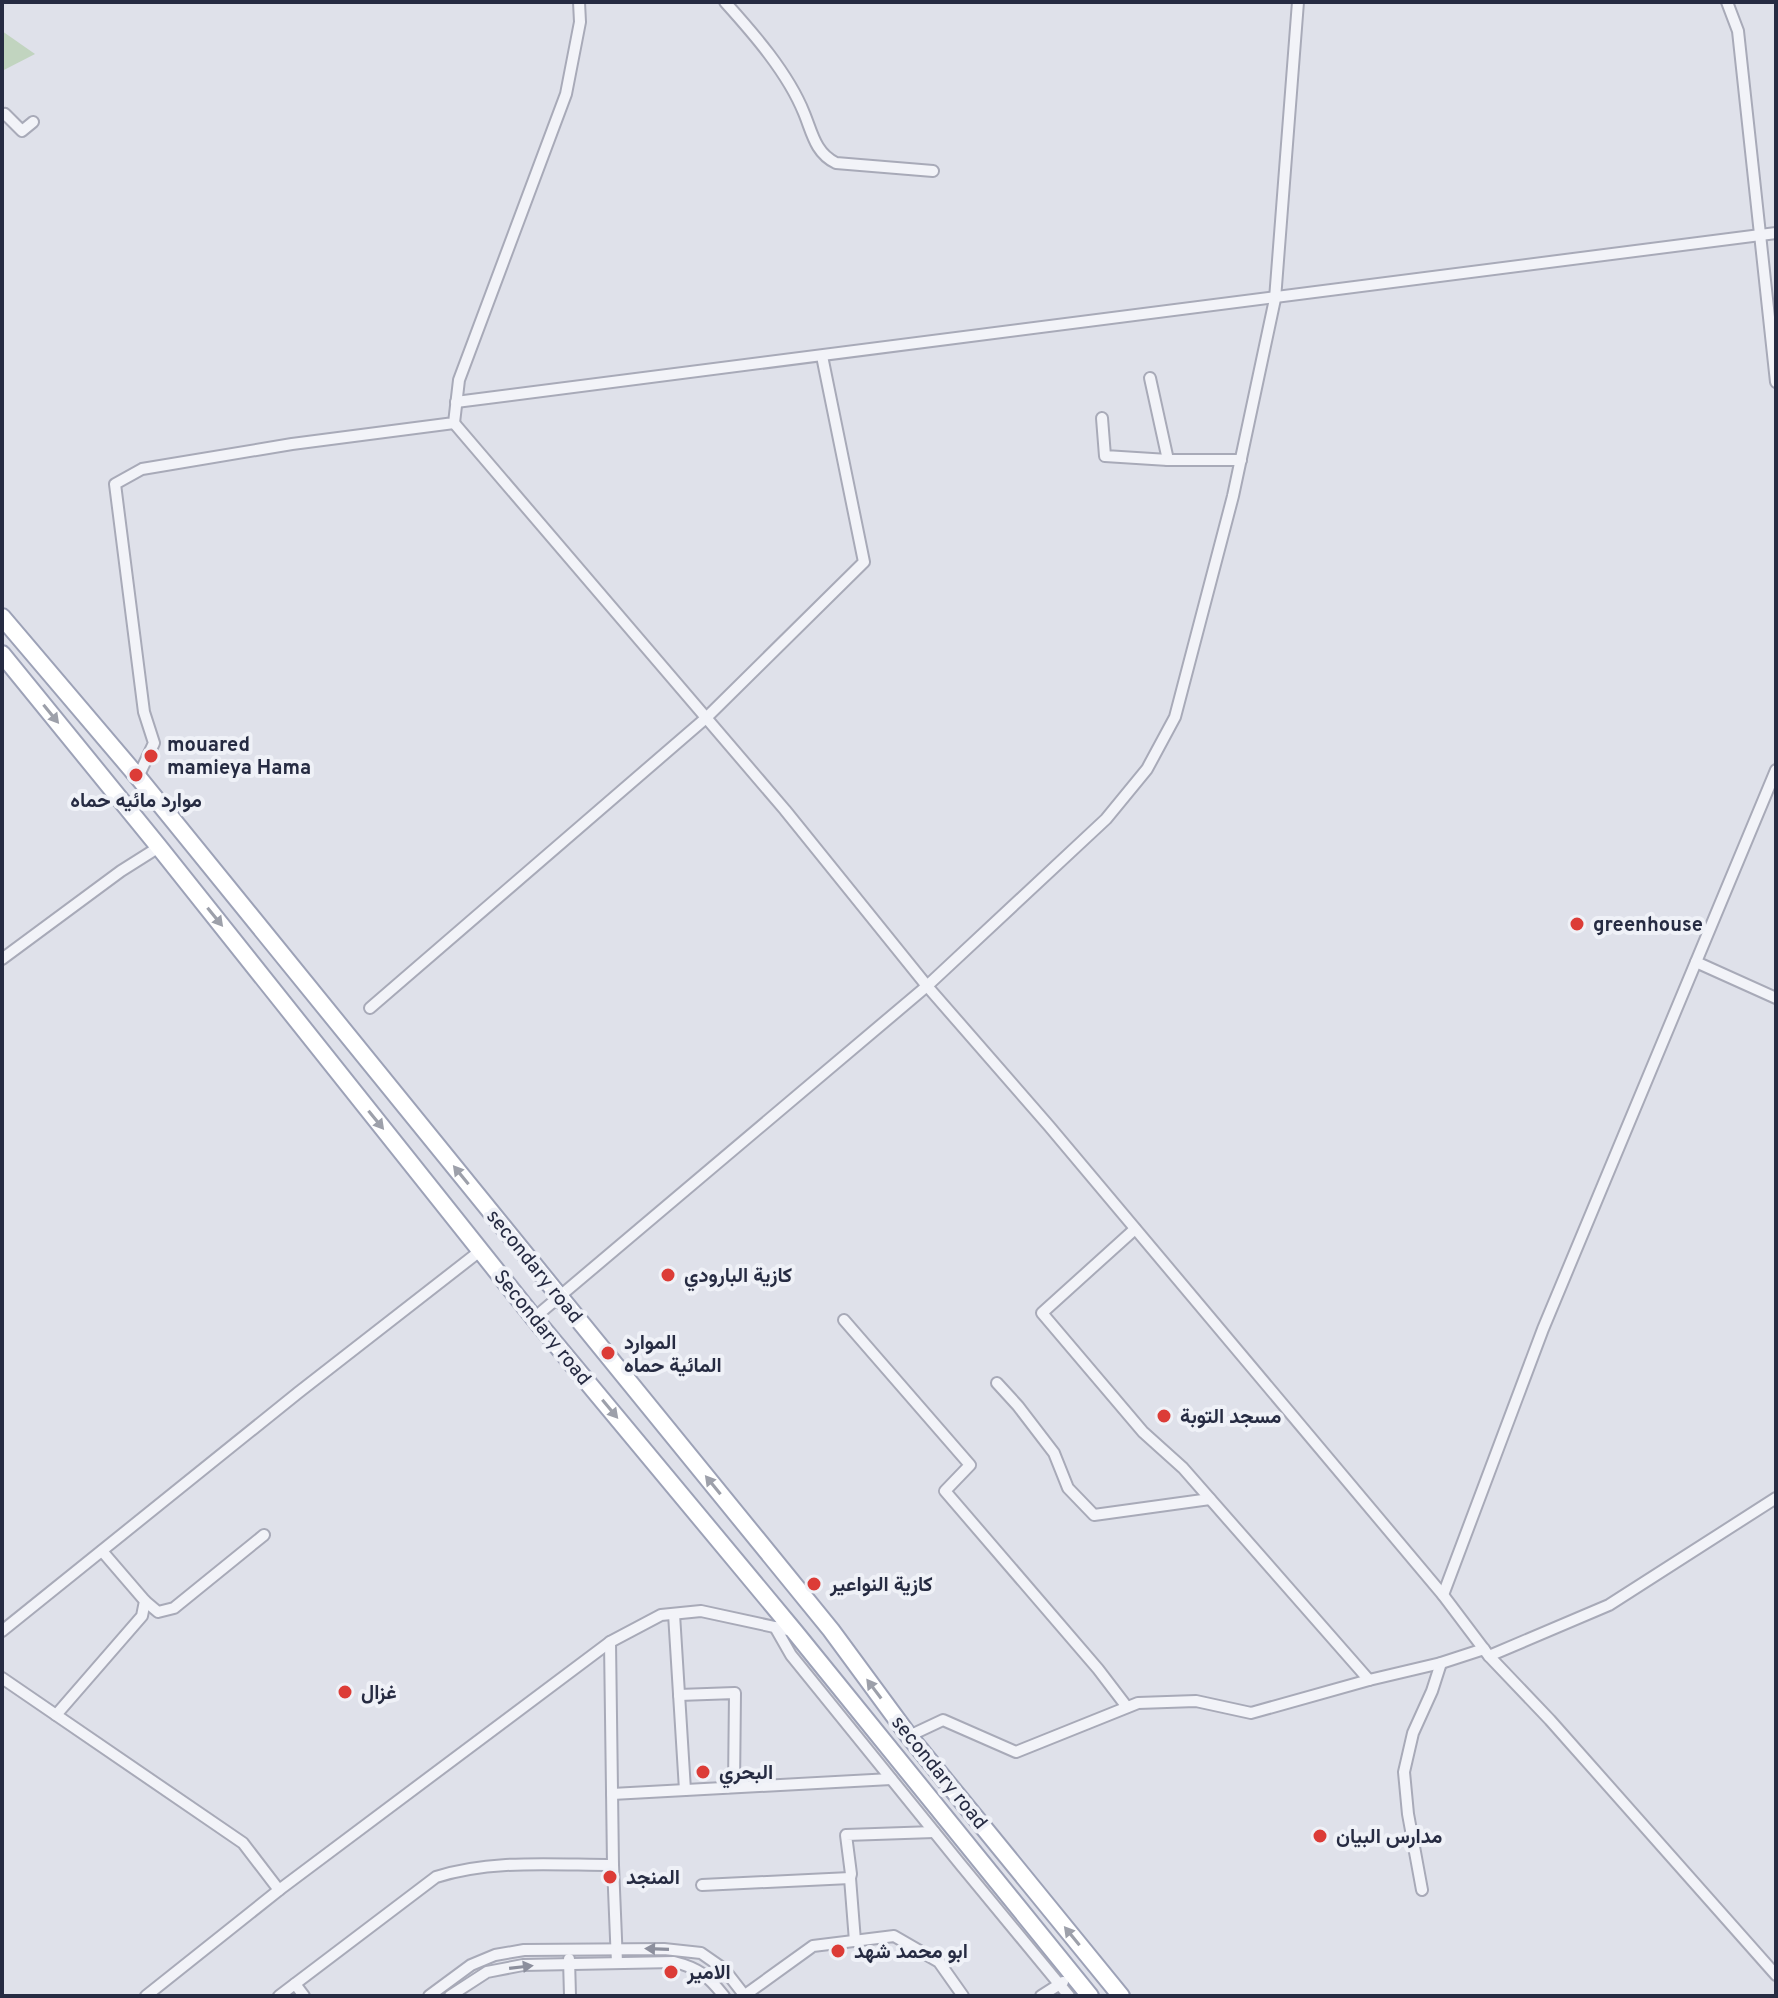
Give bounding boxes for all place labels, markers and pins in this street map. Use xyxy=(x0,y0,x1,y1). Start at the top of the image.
place label: mouared mamieya Hama xyxy=(167,733,311,782)
marker: mouared mamieya Hama xyxy=(142,747,160,765)
marker: موارد مائيه حماه xyxy=(127,766,145,784)
place label: موارد مائيه حماه xyxy=(70,789,202,815)
place label: greenhouse xyxy=(1593,913,1703,939)
marker: greenhouse xyxy=(1568,915,1586,933)
place label: كازية البارودي xyxy=(684,1264,792,1292)
marker: كازية البارودي xyxy=(659,1266,677,1284)
place label: الموارد المائية حماه xyxy=(624,1331,722,1380)
marker: الموارد المائية حماه xyxy=(599,1344,617,1362)
place label: مسجد التوبة xyxy=(1180,1405,1281,1431)
marker: مسجد التوبة xyxy=(1155,1407,1173,1425)
place label: كازية النواعير xyxy=(829,1573,933,1599)
marker: كازية النواعير xyxy=(805,1575,823,1593)
place label: غزال xyxy=(361,1681,397,1707)
marker: غزال xyxy=(336,1683,354,1701)
place label: البحري xyxy=(719,1761,773,1789)
marker: البحري xyxy=(694,1763,712,1781)
place label: مدارس البيان xyxy=(1336,1825,1443,1851)
marker: مدارس البيان xyxy=(1311,1827,1329,1845)
place label: المنجد xyxy=(626,1866,680,1892)
marker: المنجد xyxy=(601,1868,619,1886)
place label: ابو محمد شهد xyxy=(854,1940,968,1966)
marker: ابو محمد شهد xyxy=(829,1942,847,1960)
place label: الامير xyxy=(686,1961,731,1987)
marker: الامير xyxy=(662,1963,680,1981)

